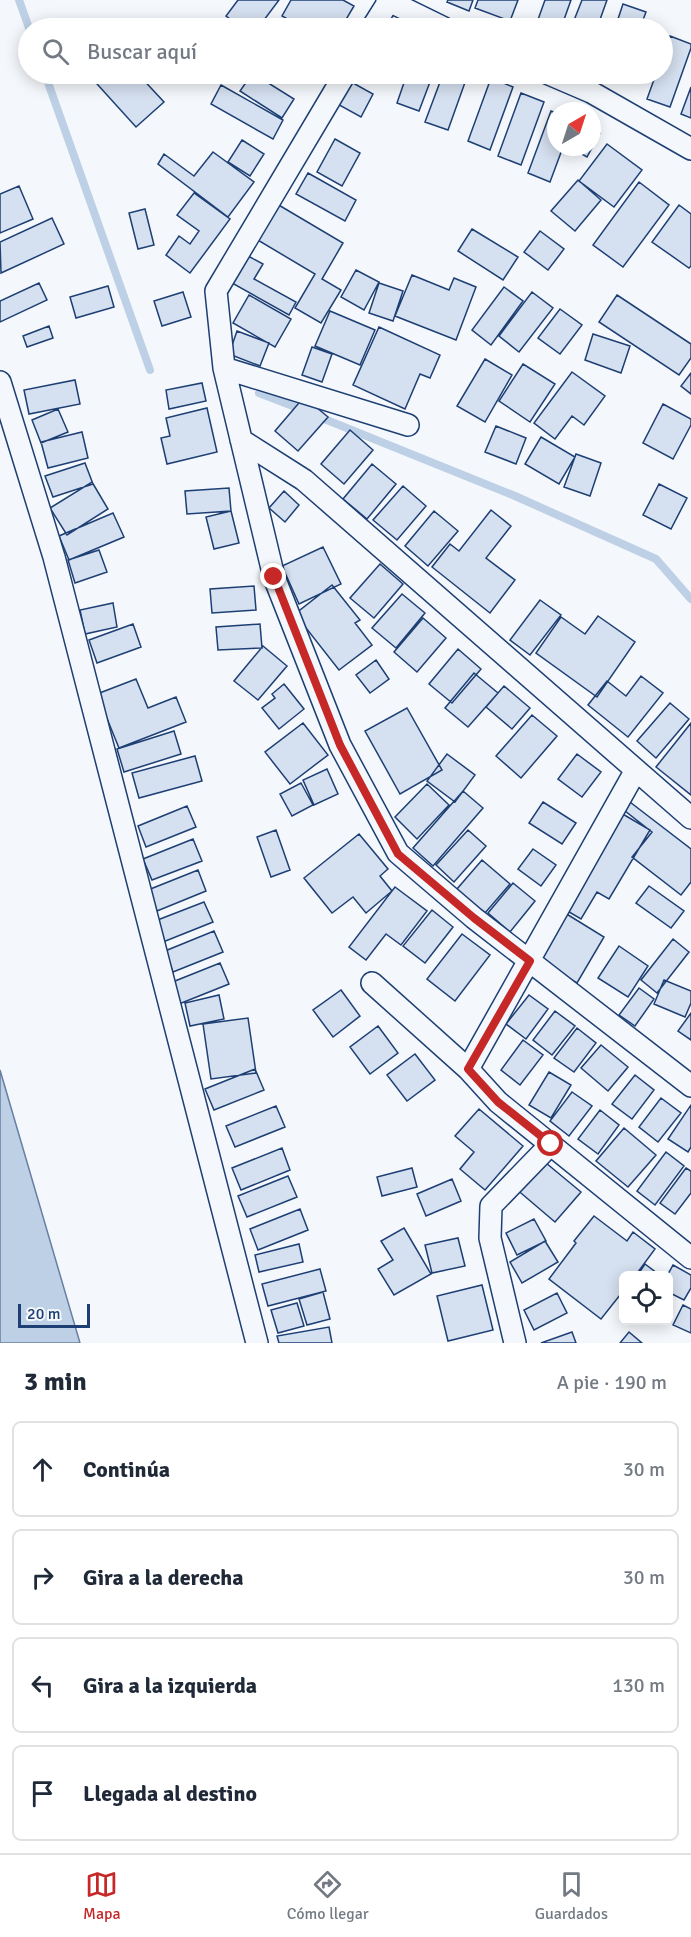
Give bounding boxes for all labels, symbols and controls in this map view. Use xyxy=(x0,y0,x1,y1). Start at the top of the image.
search box xyxy=(18,18,673,84)
icon: search xyxy=(39,35,72,68)
text: Buscar aquí xyxy=(87,38,197,65)
north arrow xyxy=(547,102,601,156)
route end xyxy=(260,563,286,589)
route start xyxy=(537,1130,563,1156)
map controls xyxy=(619,1271,673,1325)
button: locate xyxy=(619,1271,673,1325)
scale bar xyxy=(18,1301,90,1328)
text: 20 m xyxy=(27,1304,61,1324)
text: 3 min xyxy=(24,1366,87,1398)
text: A pie · 190 m xyxy=(557,1370,667,1395)
icon: ahead xyxy=(26,1453,59,1486)
text: Continúa xyxy=(83,1456,170,1483)
text: 30 m xyxy=(623,1457,665,1482)
icon: right xyxy=(26,1561,59,1594)
text: Gira a la derecha xyxy=(83,1564,244,1591)
text: 30 m xyxy=(623,1565,665,1590)
icon: left xyxy=(26,1669,59,1702)
text: Gira a la izquierda xyxy=(83,1672,257,1699)
text: 130 m xyxy=(612,1673,665,1698)
icon: arrive xyxy=(26,1777,59,1810)
text: Llegada al destino xyxy=(83,1780,257,1807)
tab: Mapa xyxy=(83,1868,121,1924)
tab: Cómo llegar xyxy=(287,1868,369,1924)
tab: Guardados xyxy=(535,1868,608,1924)

